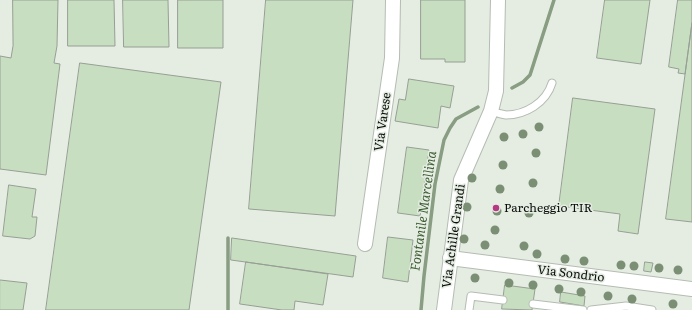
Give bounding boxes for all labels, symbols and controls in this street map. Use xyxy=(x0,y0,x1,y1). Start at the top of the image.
street label: Via Varese xyxy=(372,92,394,152)
water label: Fontanile Marcellina xyxy=(408,150,440,272)
street label: Via Achille Grandi xyxy=(440,183,468,289)
place label: Parcheggio TIR xyxy=(504,201,592,215)
marker: Parcheggio TIR xyxy=(491,203,501,213)
street label: Via Sondrio xyxy=(537,263,605,285)

